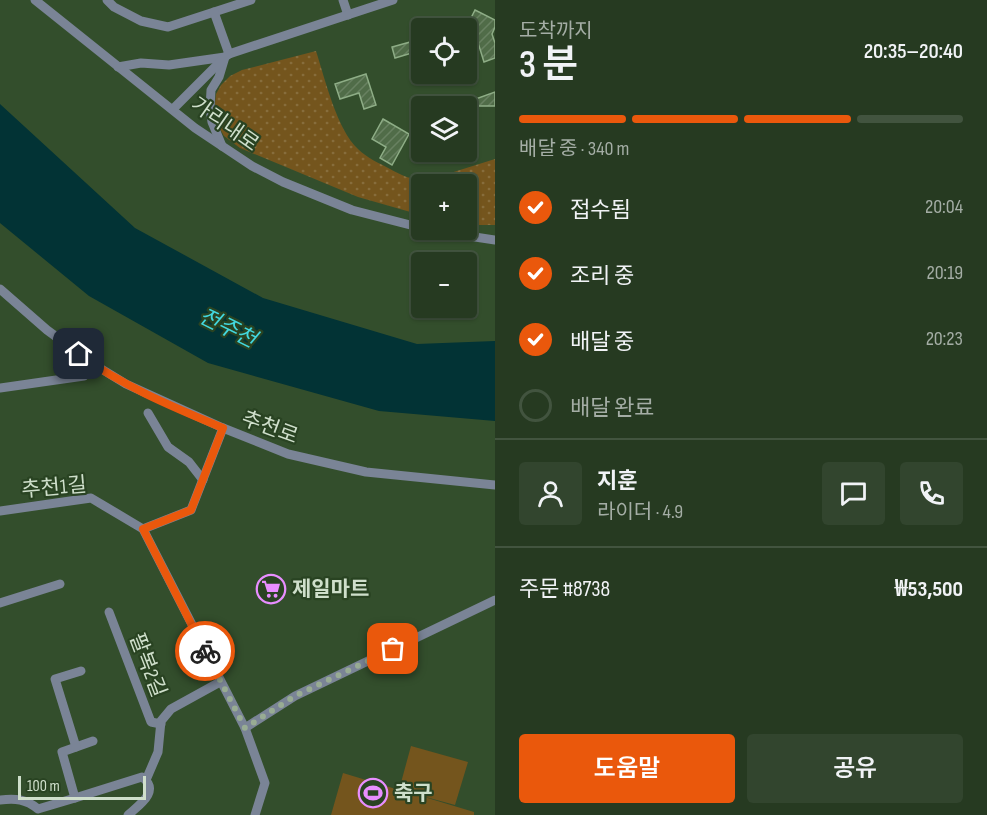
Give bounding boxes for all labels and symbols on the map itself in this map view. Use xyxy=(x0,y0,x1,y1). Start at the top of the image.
street label: 가리내로 xyxy=(186,92,264,157)
water label: 전주천 xyxy=(194,303,263,355)
pin xyxy=(53,328,104,379)
street label: 추천로 xyxy=(238,406,301,449)
street label: 추천1길 xyxy=(20,472,88,503)
supermarket icon: 제일마트 xyxy=(255,573,287,605)
place label: 제일마트 xyxy=(292,577,369,602)
courier xyxy=(175,621,235,681)
pin xyxy=(367,623,418,674)
street label: 팔복2길 xyxy=(124,630,171,701)
scale bar xyxy=(18,773,146,800)
sports icon: 축구 xyxy=(357,777,389,809)
place label: 축구 xyxy=(394,781,433,806)

